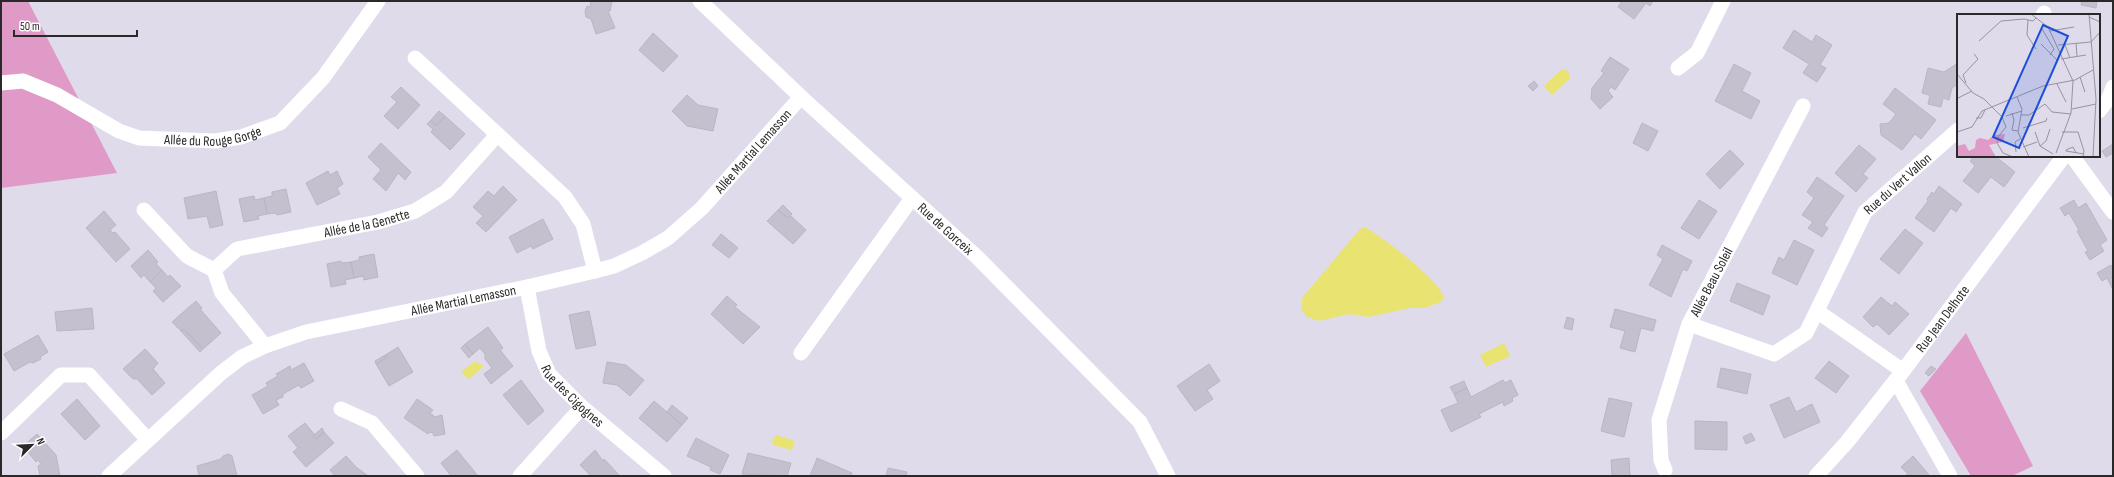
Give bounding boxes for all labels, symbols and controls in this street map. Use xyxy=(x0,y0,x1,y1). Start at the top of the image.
scale bar xyxy=(14,12,137,38)
inset map xyxy=(1957,14,2100,157)
text: 50 m xyxy=(20,19,40,34)
street label: Allée Martial Lemasson xyxy=(710,106,795,197)
street label: Allée du Rouge Gorge xyxy=(163,122,263,150)
street label: Rue du Vert Vallon xyxy=(1860,149,1935,218)
street label: Rue de Gorceix xyxy=(914,199,978,259)
street label: Allée de la Genette xyxy=(321,205,411,241)
street label: Allée Beau Soleil xyxy=(1686,244,1736,320)
street label: Allée Martial Lemasson xyxy=(408,281,517,319)
street label: Rue Jean Delhote xyxy=(1912,282,1973,355)
street label: Rue des Cigognes xyxy=(538,362,607,430)
north arrow xyxy=(12,425,52,465)
text: N xyxy=(34,436,48,447)

